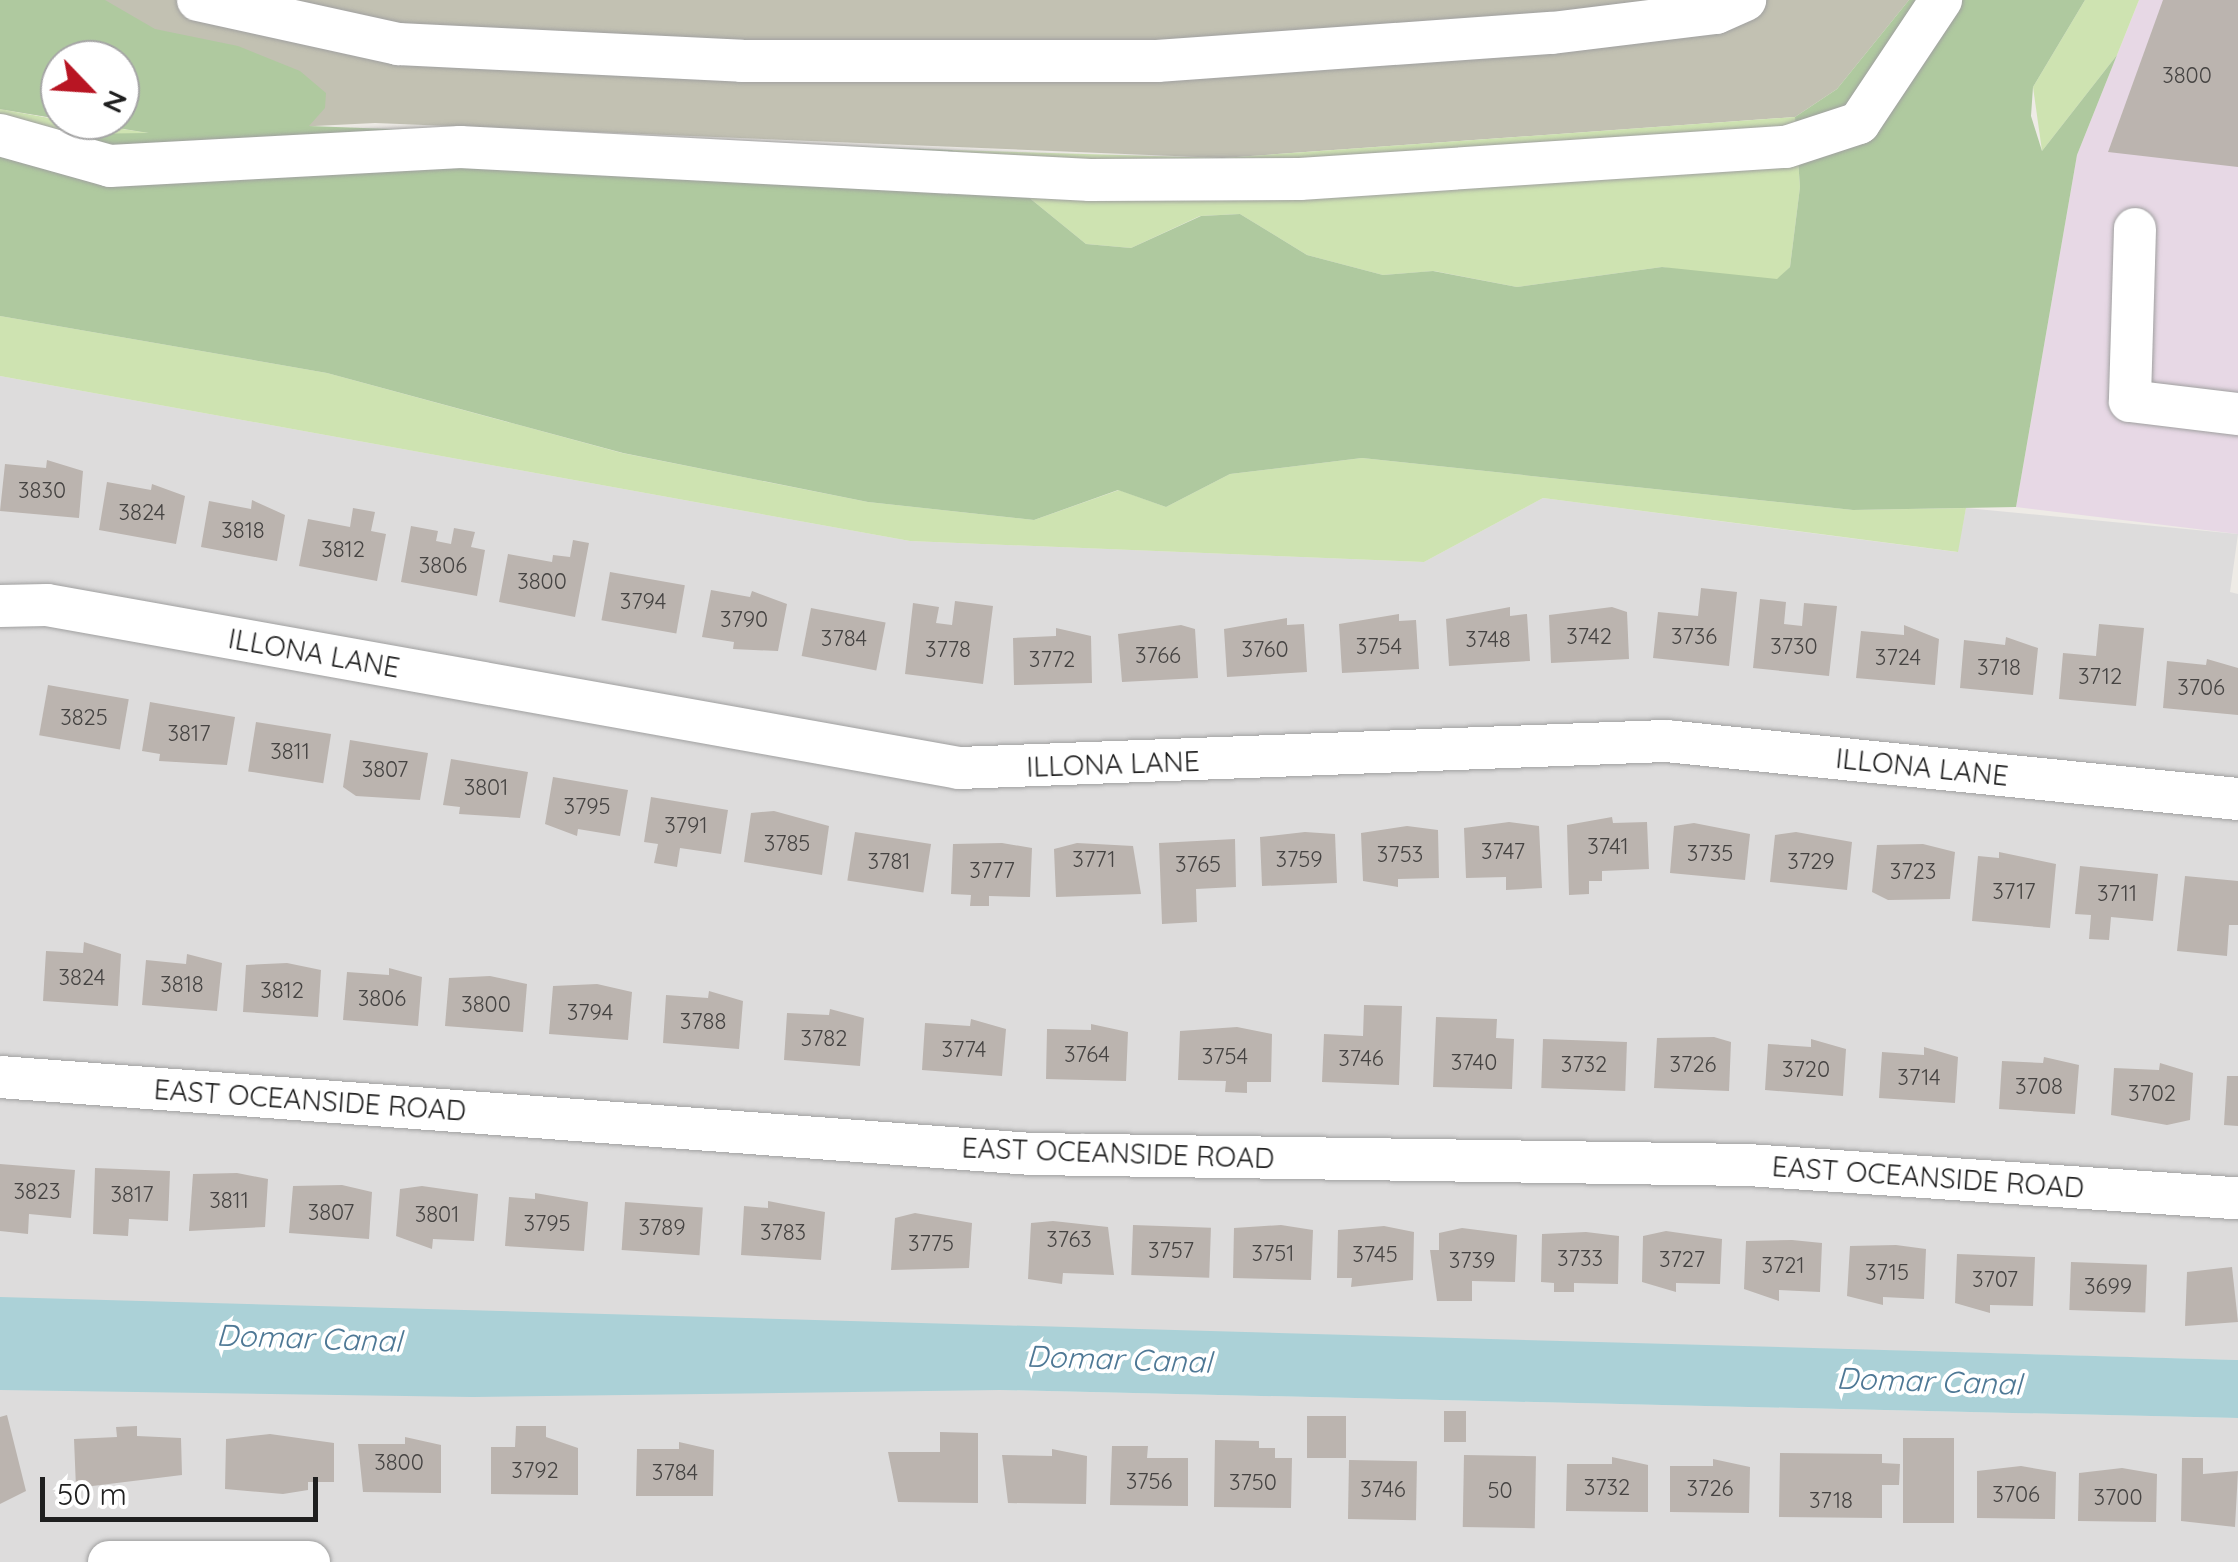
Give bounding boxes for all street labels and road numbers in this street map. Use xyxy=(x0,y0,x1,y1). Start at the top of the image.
street label: ILLONA LANE xyxy=(226,621,402,685)
street label: ILLONA LANE xyxy=(1834,741,2010,793)
street label: ILLONA LANE xyxy=(1026,744,1200,784)
street label: EAST OCEANSIDE ROAD xyxy=(153,1072,467,1128)
street label: EAST OCEANSIDE ROAD xyxy=(961,1131,1275,1175)
street label: EAST OCEANSIDE ROAD xyxy=(1771,1149,2085,1205)

